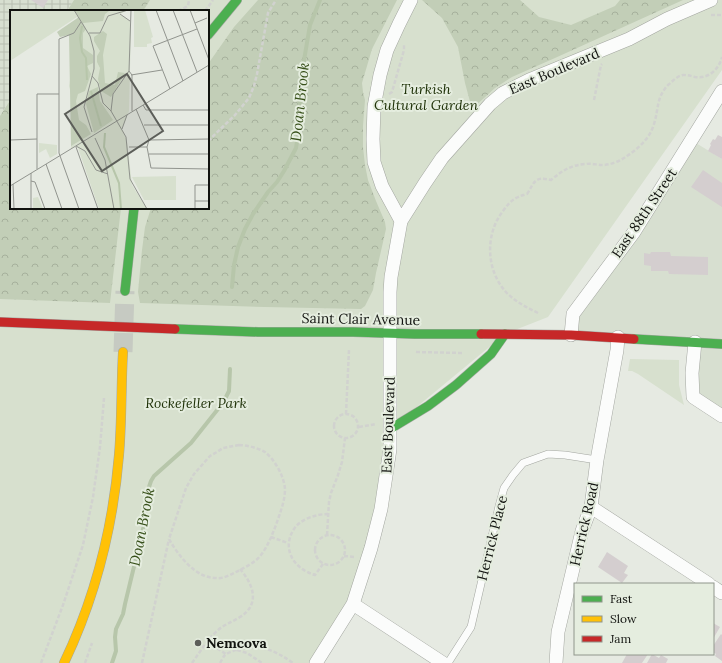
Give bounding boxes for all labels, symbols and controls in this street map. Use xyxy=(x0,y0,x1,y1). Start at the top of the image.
inset map xyxy=(10,10,209,209)
street label: East Boulevard xyxy=(506,44,602,98)
water label: Doan Brook xyxy=(286,61,313,143)
park label: Turkish Cultural Garden xyxy=(374,80,478,114)
street label: East 88th Street xyxy=(607,164,681,261)
street label: Saint Clair Avenue xyxy=(302,309,421,329)
street label: East Boulevard xyxy=(377,376,399,474)
park label: Rockefeller Park xyxy=(145,394,247,412)
street label: Herrick Road xyxy=(566,480,602,568)
water label: Doan Brook xyxy=(125,486,158,568)
street label: Herrick Place xyxy=(473,493,511,583)
legend xyxy=(574,583,714,655)
text: Fast xyxy=(610,591,633,606)
text: Slow xyxy=(610,611,637,626)
text: Jam xyxy=(609,631,631,646)
place label: Nemcova xyxy=(206,634,267,652)
marker: Nemcova xyxy=(193,638,203,648)

